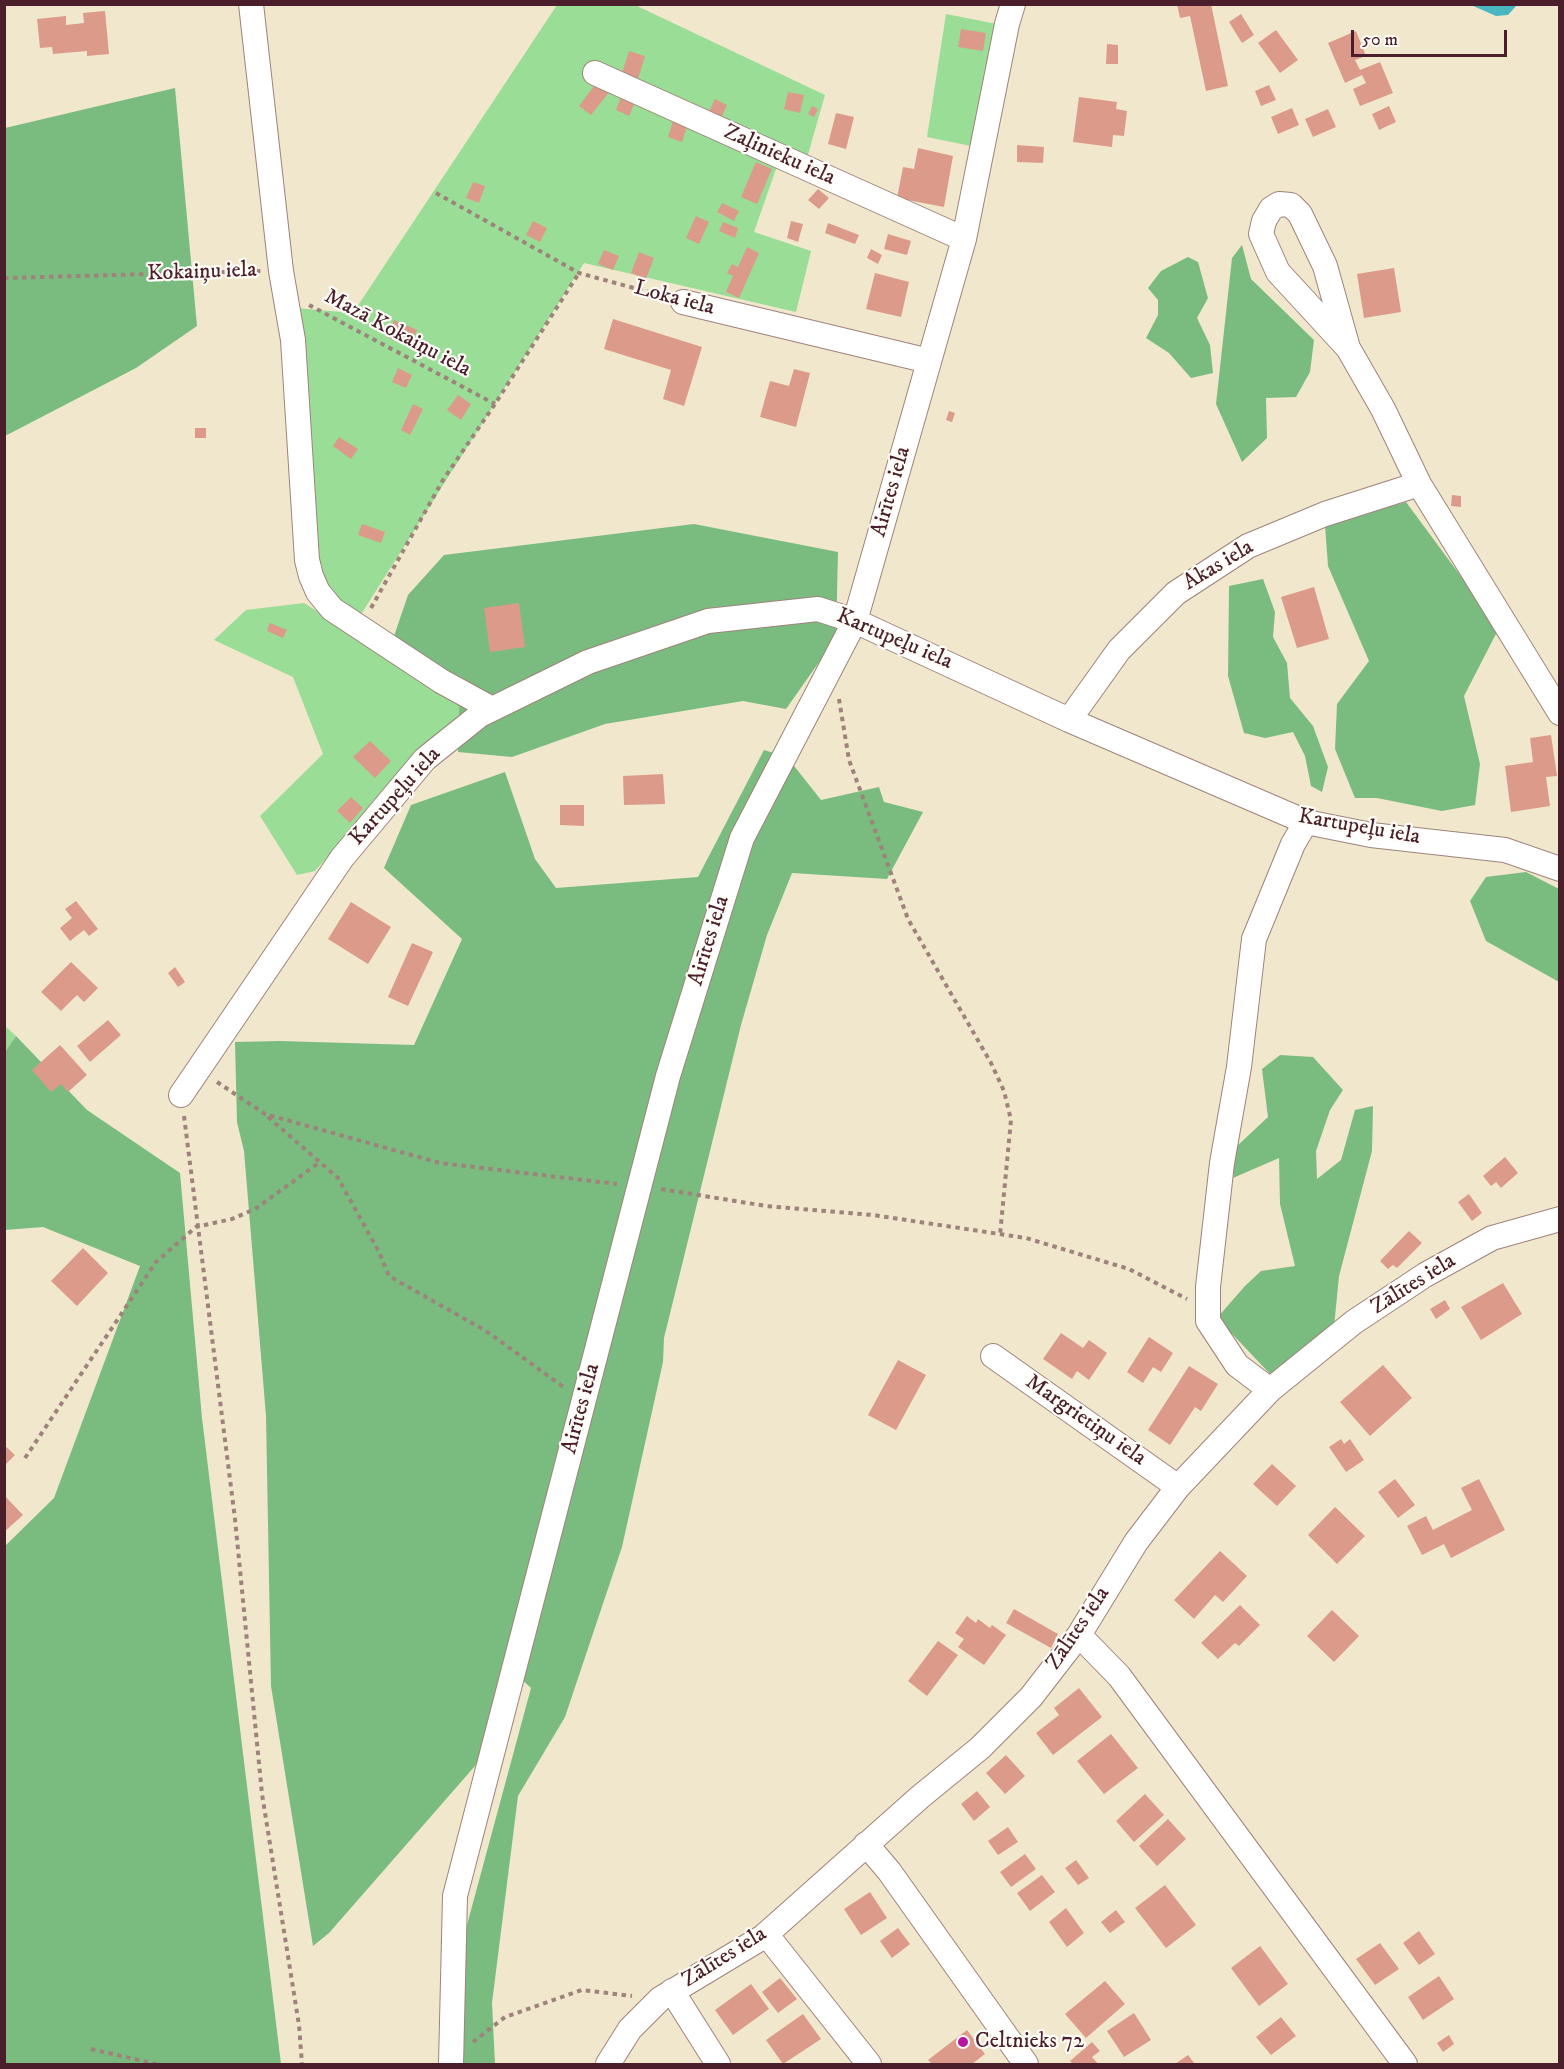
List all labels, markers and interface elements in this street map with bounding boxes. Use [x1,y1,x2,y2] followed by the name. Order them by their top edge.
[1354,18,1510,56] scale bar
[1362,29,1398,51] text: 50 m
[719,120,839,192] street label: Zaļinieku iela
[147,258,257,288] street label: Kokaiņu iela
[631,276,717,322] street label: Loka iela
[319,284,475,384] street label: Mazā Kokaiņu iela
[867,444,917,540] street label: Airītes iela
[1179,535,1259,597] street label: Akas iela
[832,604,956,676] street label: Kartupeļu iela
[345,742,447,852] street label: Kartupeļu iela
[1296,804,1422,852] street label: Kartupeļu iela
[684,893,736,989] street label: Airītes iela
[1367,1249,1461,1321] street label: Zālītes iela
[557,1361,607,1457] street label: Airītes iela
[1019,1370,1151,1472] street label: Margrietiņu iela
[1042,1582,1116,1676] street label: Zālītes iela
[678,1922,772,1994] street label: Zālītes iela
[975,2029,1084,2055] place label: Celtnieks 72
[956,2035,970,2049] marker: Celtnieks 72

